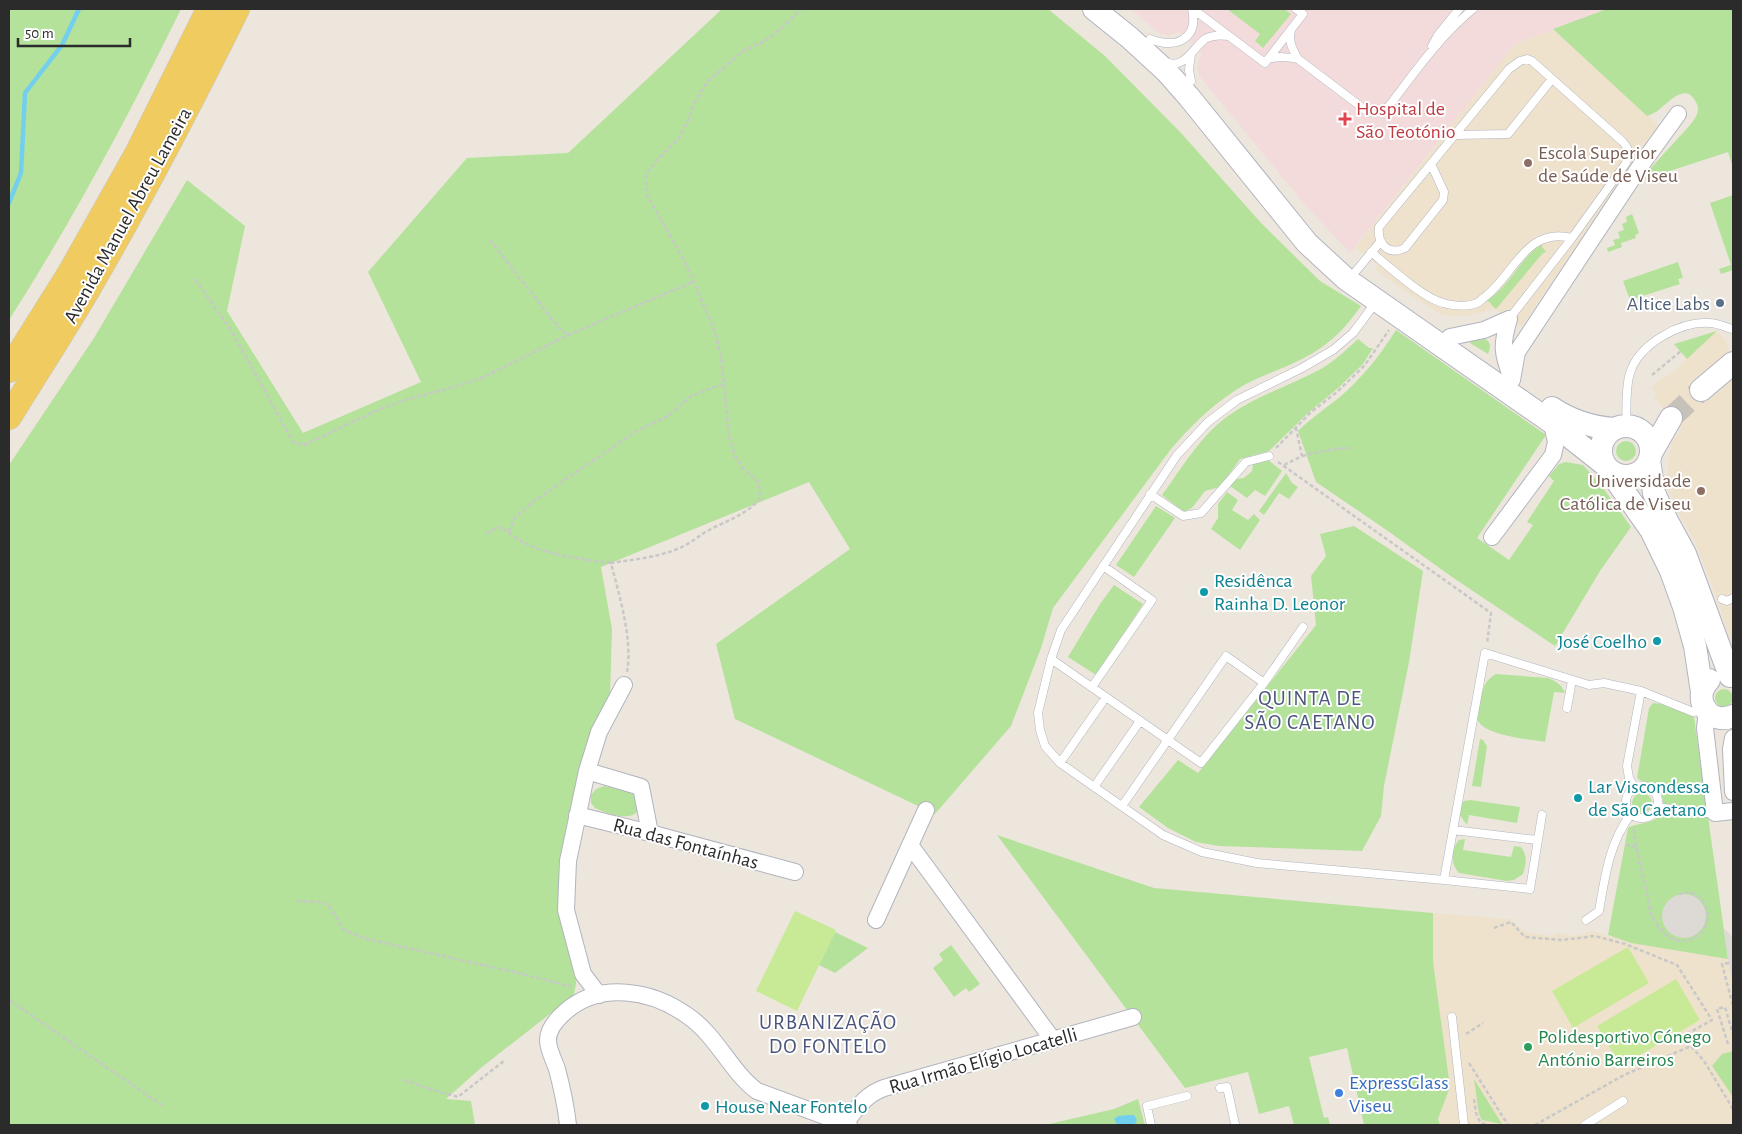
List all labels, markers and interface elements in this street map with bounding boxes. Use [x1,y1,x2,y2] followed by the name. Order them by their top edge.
[18,15,130,47] scale bar
[25,26,54,41] text: 50 m
[1356,99,1456,142] place label: Hospital de São Teotónio
[60,104,196,327] street label: Avenida Manuel Abreu Lameira
[1338,112,1352,126] marker: Hospital de São Teotónio
[1538,143,1678,186] place label: Escola Superior de Saúde de Viseu
[1522,157,1534,169] marker: Escola Superior de Saúde de Viseu
[1627,294,1710,314] place label: Altice Labs
[1714,297,1726,309] marker: Altice Labs
[1560,471,1691,514] place label: Universidade Católica de Viseu
[1695,485,1707,497] marker: Universidade Católica de Viseu
[1214,571,1346,614] place label: Residênca Rainha D. Leonor
[1198,586,1210,598] marker: Residênca Rainha D. Leonor
[1557,632,1647,652] place label: José Coelho
[1651,635,1663,647] marker: José Coelho
[1244,688,1376,733] district label: QUINTA DE SÃO CAETANO
[1588,777,1710,820] place label: Lar Viscondessa de São Caetano
[1572,792,1584,804] marker: Lar Viscondessa de São Caetano
[611,815,761,873] street label: Rua das Fontaínhas
[759,1010,897,1057] district label: URBANIZAÇÃO DO FONTELO
[887,1024,1080,1097] street label: Rua Irmão Elígio Locatelli
[1538,1027,1711,1070] place label: Polidesportivo Cónego António Barreiros
[1522,1041,1534,1053] marker: Polidesportivo Cónego António Barreiros
[1349,1073,1449,1116] place label: ExpressGlass Viseu
[1333,1087,1345,1099] marker: ExpressGlass Viseu
[715,1097,867,1117] place label: House Near Fontelo
[699,1100,711,1112] marker: House Near Fontelo

